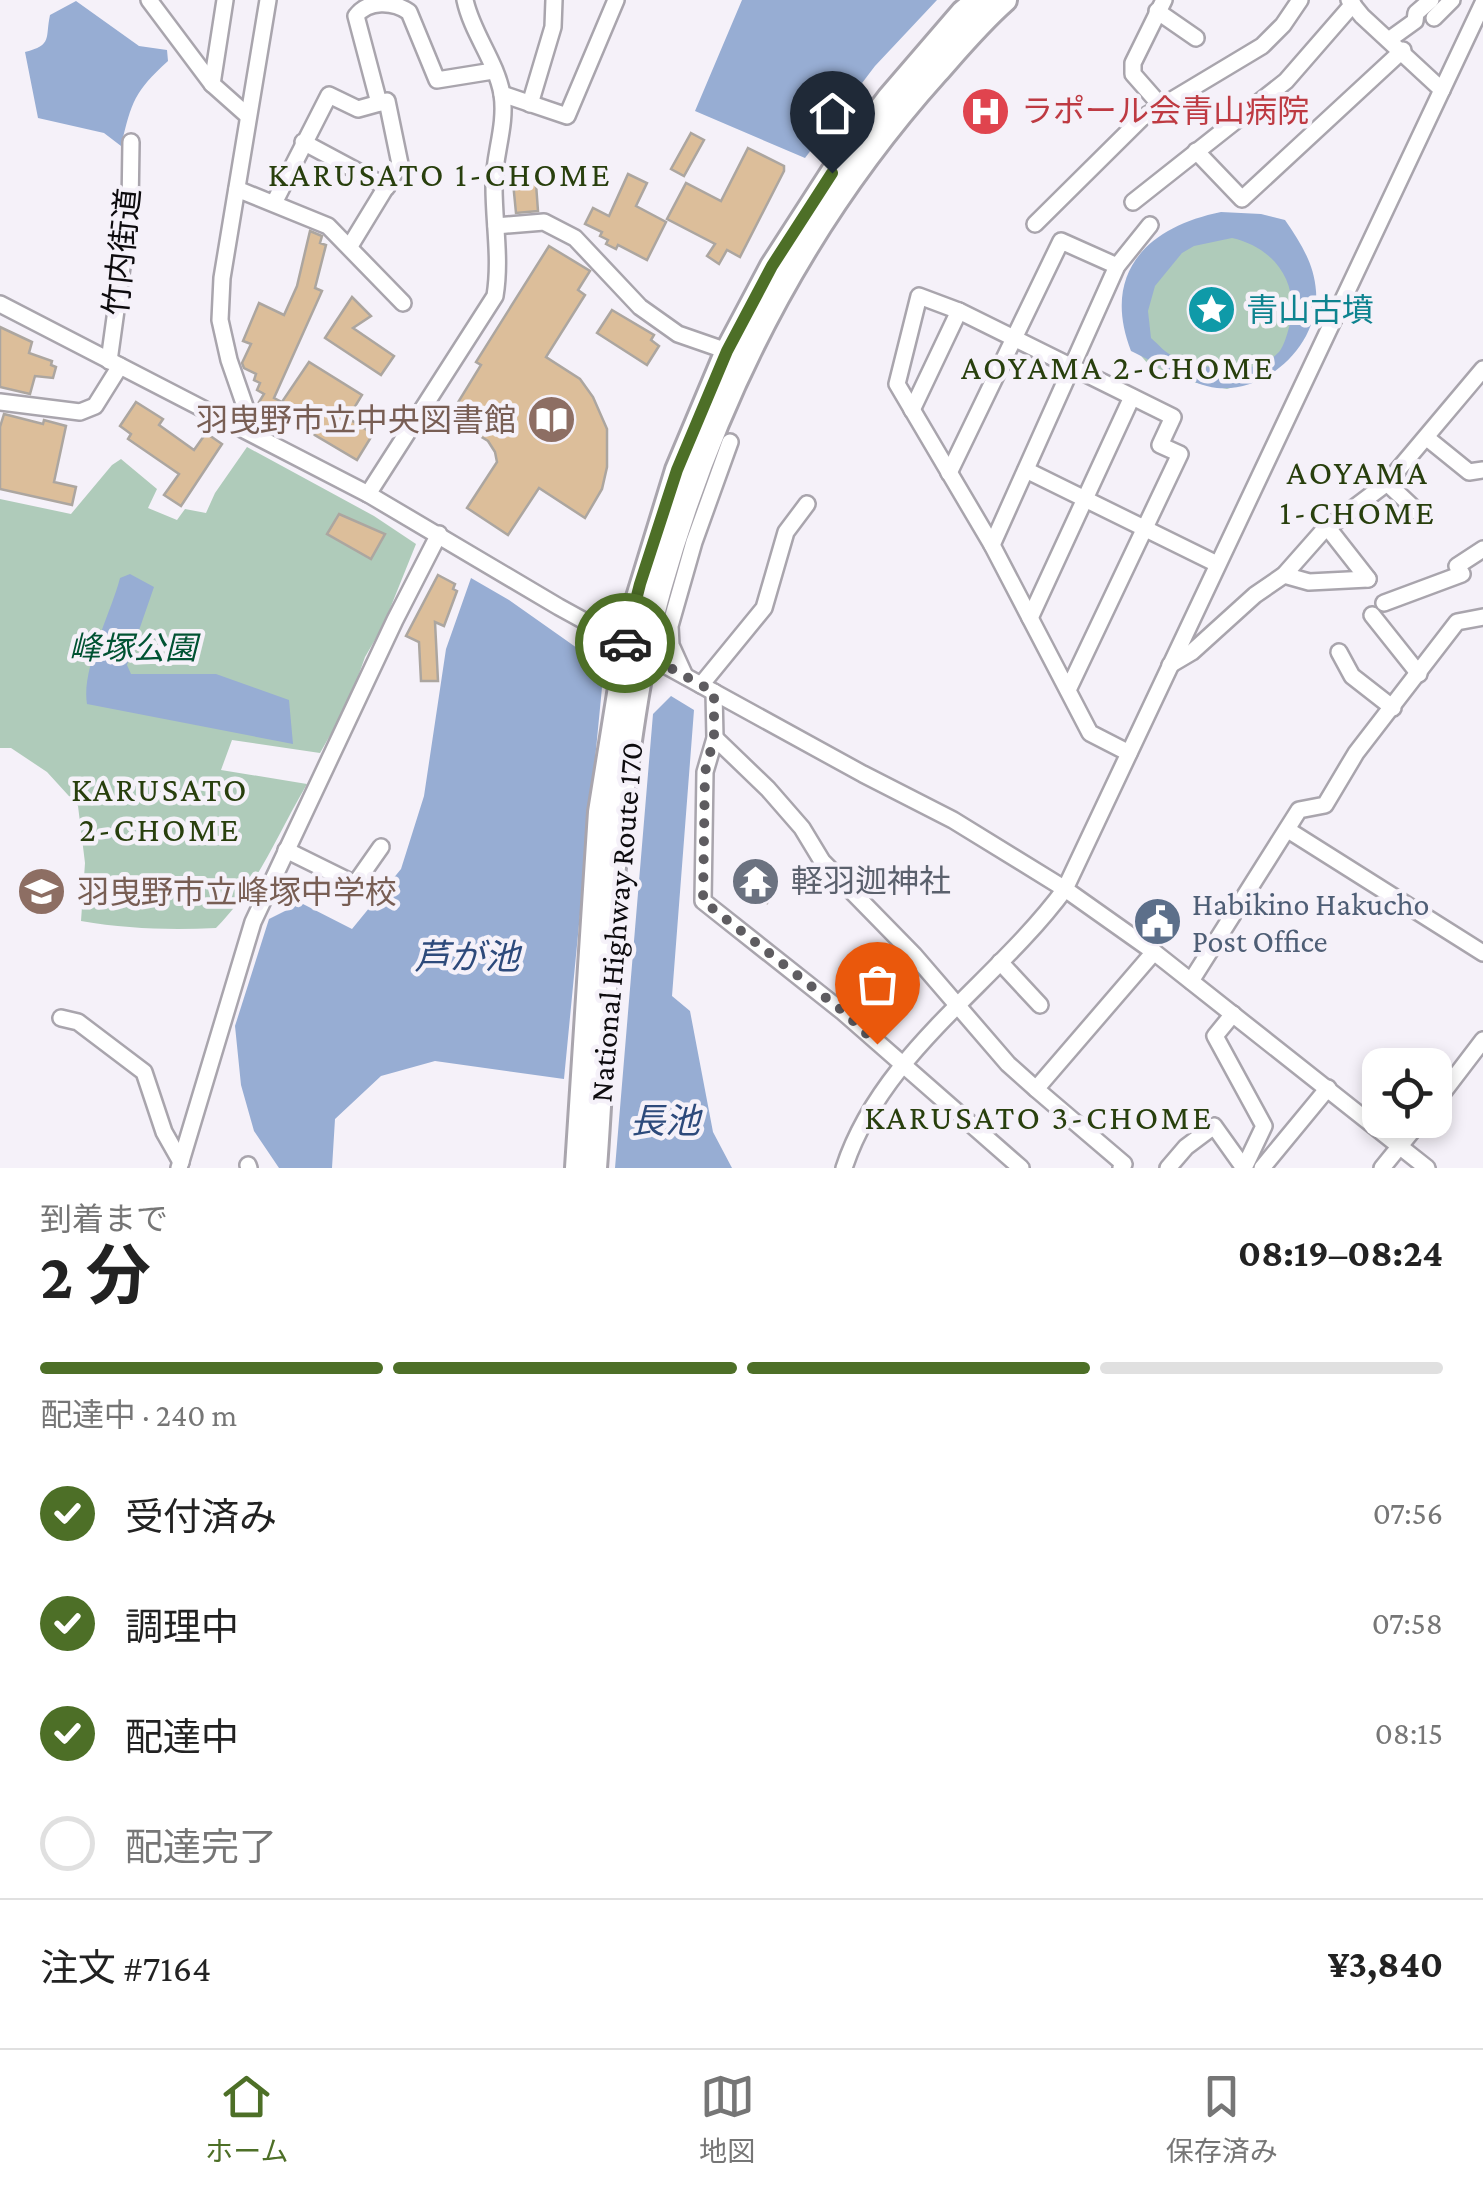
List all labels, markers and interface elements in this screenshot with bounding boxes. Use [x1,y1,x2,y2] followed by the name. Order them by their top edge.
[790,71,875,174] pin
[960,85,1012,137] hospital icon: ラポール会青山病院
[805,86,860,141] icon: home
[1021,93,1309,129] place label: ラポール会青山病院
[268,155,612,194] district label: KARUSATO 1-CHOME
[97,186,147,318] street label: 竹内街道
[1185,284,1237,336] place icon: 青山古墳
[1246,292,1374,328] place label: 青山古墳
[961,348,1275,387] district label: AOYAMA 2-CHOME
[525,394,577,446] library icon: 羽曳野市立中央図書館
[196,402,516,438] place label: 羽曳野市立中央図書館
[1279,453,1437,532] district label: AOYAMA 1-CHOME
[575,593,675,693] courier
[598,616,653,671] icon: car
[69,630,201,666] park label: 峰塚公園
[582,741,650,1103] street label: National Highway Route 170
[71,770,249,849] district label: KARUSATO 2-CHOME
[730,855,782,907] temple icon: 軽羽迦神社
[791,863,951,899] place label: 軽羽迦神社
[16,866,68,918] school or university icon: 羽曳野市立峰塚中学校
[77,874,397,910] place label: 羽曳野市立峰塚中学校
[1192,886,1429,959] place label: Habikino Hakucho Post Office
[1131,896,1183,948] public building icon: Habikino Hakucho Post Office
[414,938,522,977] water label: 芦が池
[835,942,920,1045] pin
[850,957,905,1012] icon: bag
[1362,1048,1452,1138] map controls
[1362,1048,1452,1138] button: locate
[864,1098,1214,1137] district label: KARUSATO 3-CHOME
[630,1102,703,1141] water label: 長池
[40,1201,168,1237] text: 到着まで
[1238,1232,1443,1274] text: 08:19–08:24
[40,1240,151,1312] text: 2 分
[40,1397,237,1433] text: 配達中 · 240 m
[40,1486,95,1541] icon: check
[1373,1495,1443,1531] text: 07:56
[125,1496,277,1538] text: 受付済み
[40,1596,95,1651] icon: check
[1372,1605,1443,1641] text: 07:58
[125,1606,239,1648] text: 調理中
[40,1706,95,1761] icon: check
[1375,1715,1443,1751] text: 08:15
[125,1716,239,1758] text: 配達中
[125,1826,277,1868] text: 配達完了
[1328,1943,1443,1985] text: ¥3,840
[40,1947,212,1989] text: 注文 #7164
[205,2069,288,2169] tab: ホーム
[699,2069,755,2169] tab: 地図
[1166,2069,1278,2169] tab: 保存済み

